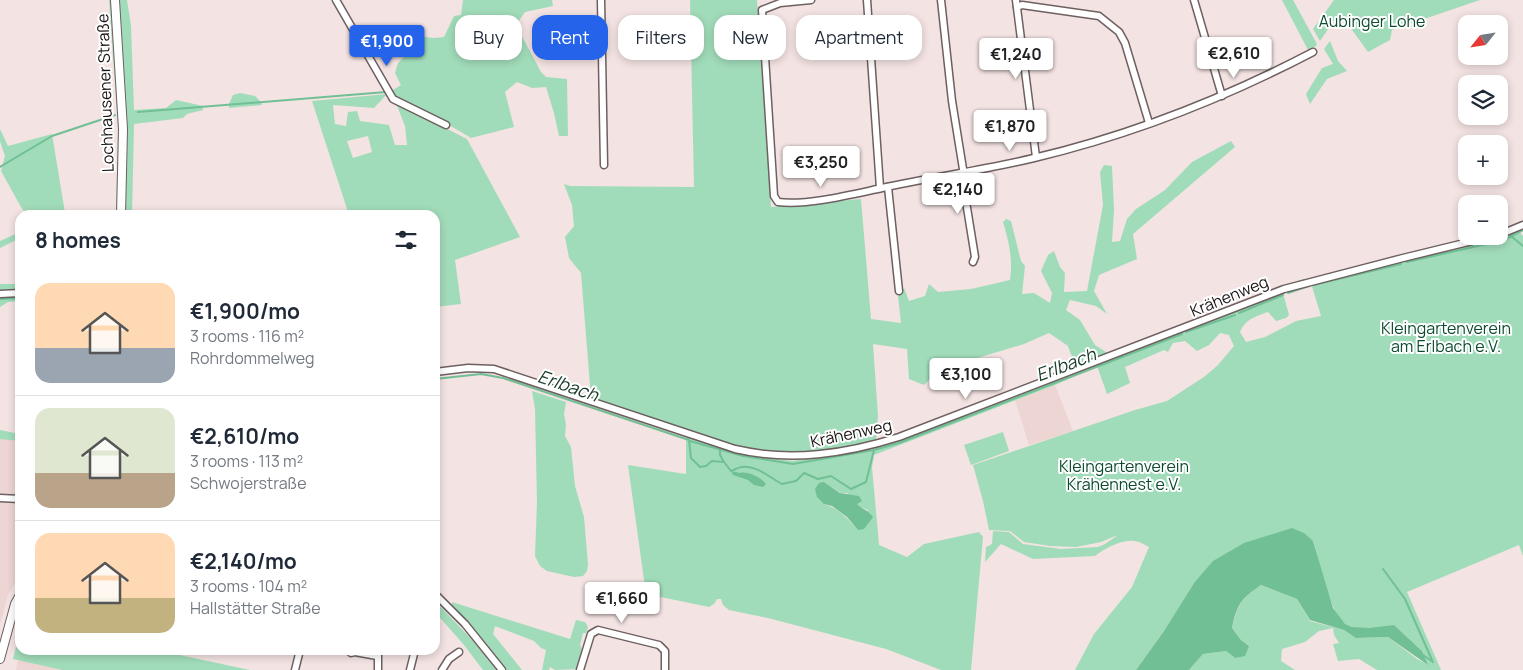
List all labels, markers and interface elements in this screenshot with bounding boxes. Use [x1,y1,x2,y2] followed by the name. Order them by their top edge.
[1319,10,1425,32] park label: Aubinger Lohe
[91,13,119,173] street label: Lochhausener Straße
[455,15,522,60] chip: Buy
[532,15,608,60] chip: Rent
[618,15,704,60] chip: Filters
[714,15,786,60] chip: New
[796,15,922,60] chip: Apartment
[1458,15,1508,65] north arrow
[1458,15,1508,245] map controls
[346,24,428,67] pin: €1,900
[360,30,414,52] text: €1,900
[1193,36,1275,79] pin: €2,610
[975,38,1057,80] pin: €1,240
[1208,42,1260,64] text: €2,610
[990,43,1042,65] text: €1,240
[1458,75,1508,125] button: layers
[969,110,1051,152] pin: €1,870
[984,115,1036,137] text: €1,870
[1458,135,1508,185] button: +
[780,146,862,188] pin: €3,250
[794,151,848,173] text: €3,250
[917,172,999,215] pin: €2,140
[933,178,983,200] text: €2,140
[1458,195,1508,245] button: −
[35,226,121,254] text: 8 homes
[392,226,420,254] icon: filters
[1187,270,1271,322] street label: Krähenweg
[190,297,300,325] text: €1,900/mo
[75,303,135,363] icon: home
[1381,317,1511,357] park label: Kleingartenverein am Erlbach e.V.
[190,325,304,347] text: 3 rooms · 116 m²
[1032,341,1100,386] water label: Erlbach
[190,347,315,369] text: Rohrdommelweg
[925,358,1007,400] pin: €3,100
[940,363,992,385] text: €3,100
[535,364,603,407] water label: Erlbach
[808,414,894,452] street label: Krähenweg
[190,422,299,450] text: €2,610/mo
[75,428,135,488] icon: home
[190,450,303,472] text: 3 rooms · 113 m²
[1059,455,1189,495] park label: Kleingartenverein Krähennest e.V.
[190,472,307,494] text: Schwojerstraße
[190,547,297,575] text: €2,140/mo
[75,553,135,613] icon: home
[190,575,307,597] text: 3 rooms · 104 m²
[581,582,663,624] pin: €1,660
[596,587,648,609] text: €1,660
[190,597,321,619] text: Hallstätter Straße

